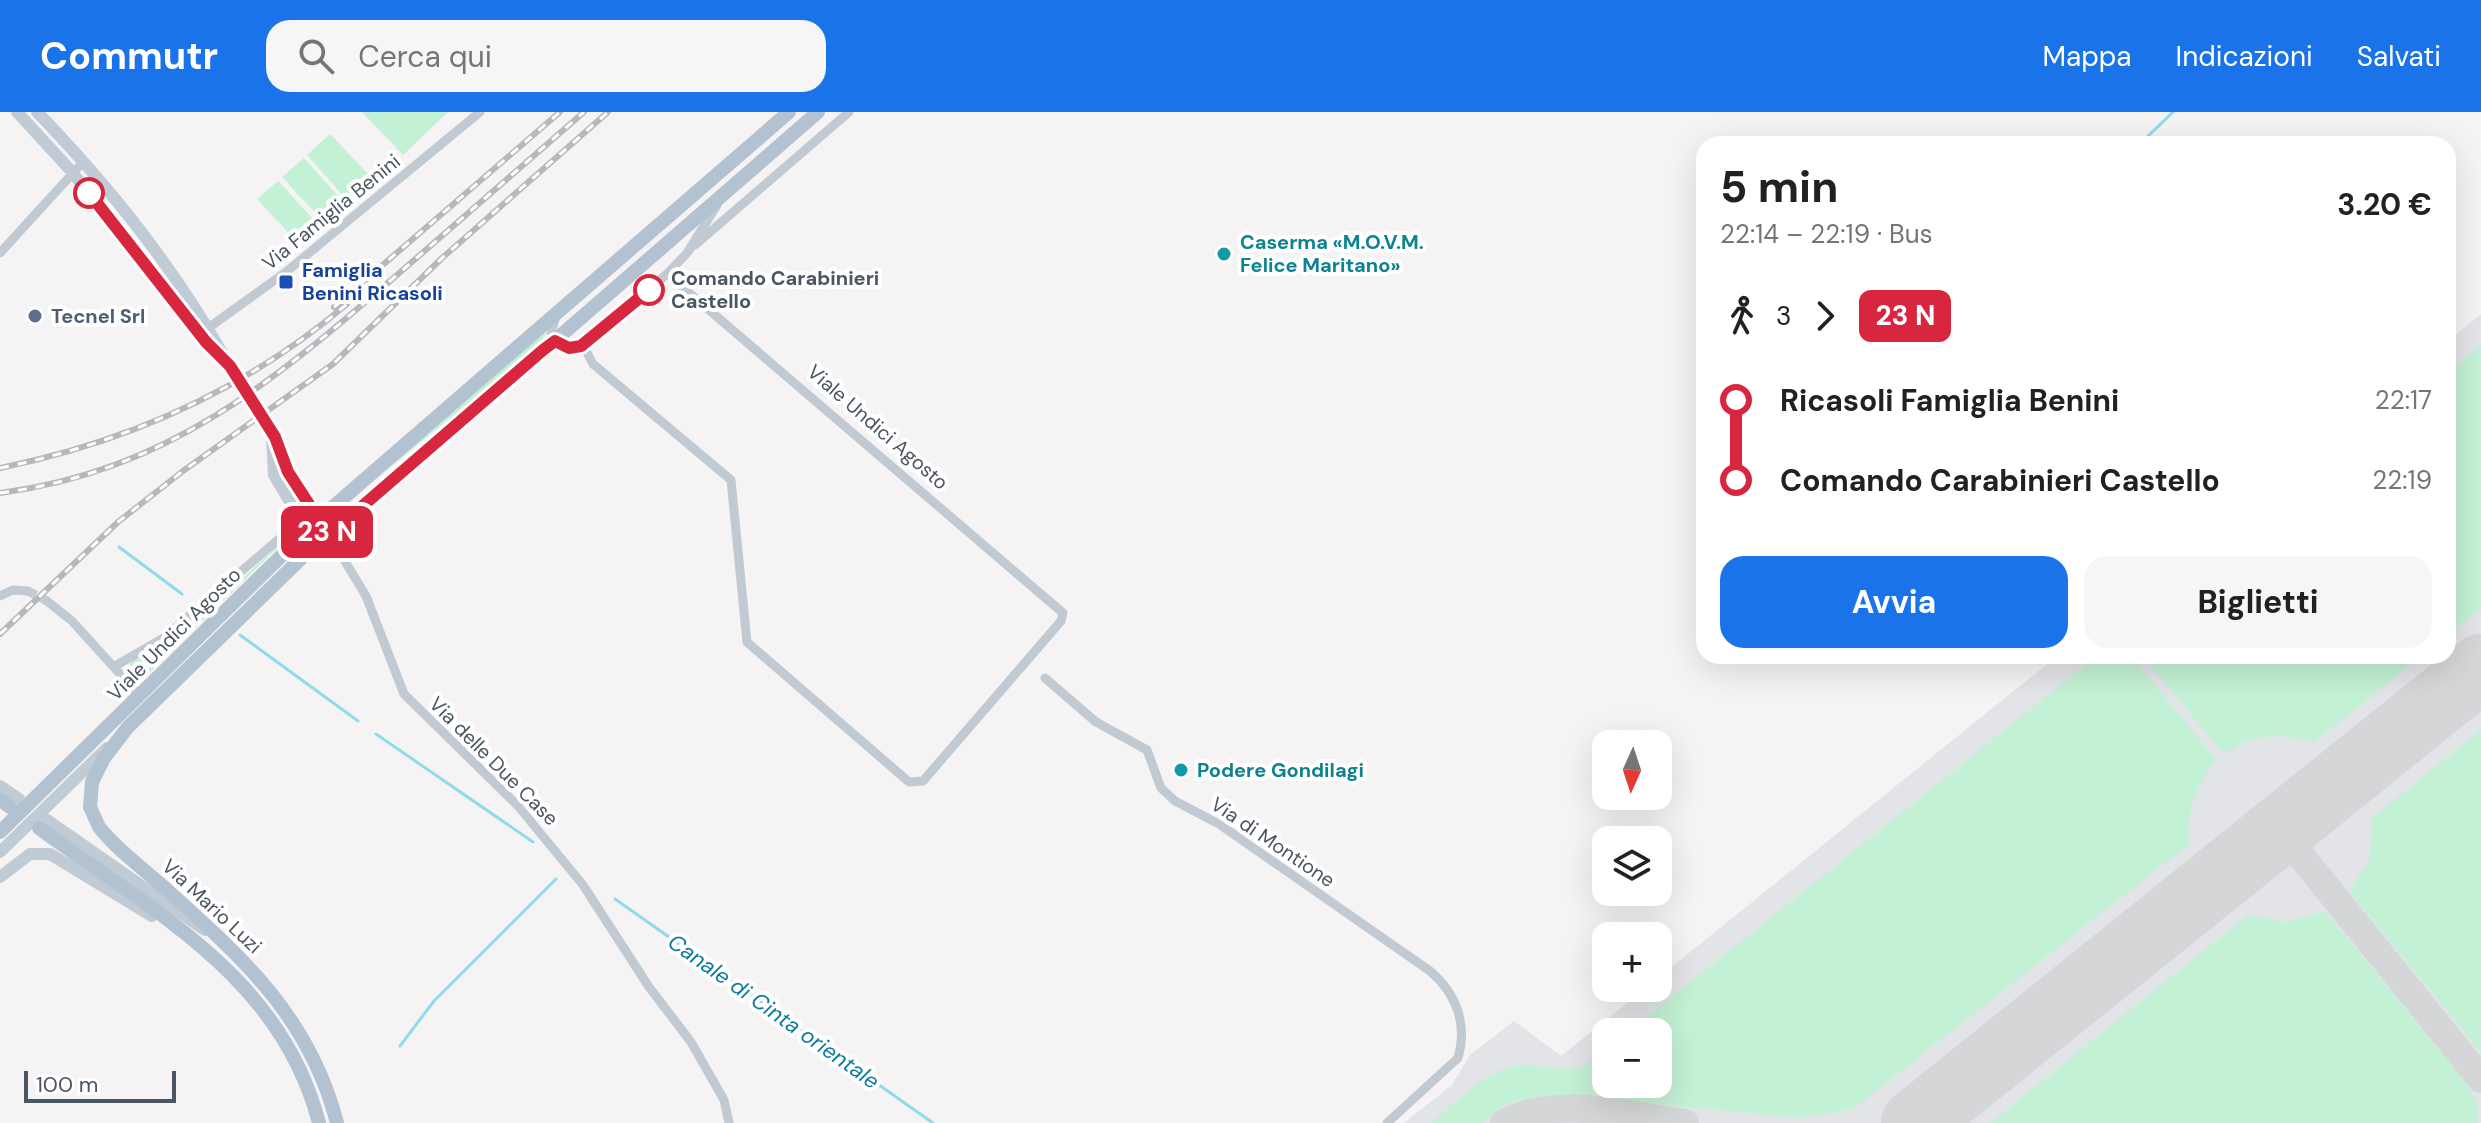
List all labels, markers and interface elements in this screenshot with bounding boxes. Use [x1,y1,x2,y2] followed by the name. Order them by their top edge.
[266,20,826,92] search box
[40,31,218,81] text: Commutr
[294,34,338,78] icon: search
[358,37,492,76] text: Cerca qui
[2043,38,2132,75] text: Mappa
[2176,38,2313,75] text: Indicazioni
[2357,38,2441,75] text: Salvati
[257,148,405,276] street label: Via Famiglia Benini
[1720,158,1838,216] text: 5 min
[74,178,104,208] unlabelled marker
[2337,185,2432,224] text: 3.20 €
[1720,217,1933,251] text: 22:14 – 22:19 · Bus
[1240,229,1424,278] place label: Caserma «M.O.V.M. Felice Maritano»
[1215,245,1233,263] marker: Caserma «M.O.V.M. Felice Maritano»
[302,257,443,306] place label: Famiglia Benini Ricasoli
[671,265,879,314] place label: Comando Carabinieri Castello
[277,273,295,291] marker: Famiglia Benini Ricasoli
[634,275,664,305] marker: Comando Carabinieri Castello
[1720,294,1764,338] icon: walk
[1803,294,1847,338] icon: forward
[1875,297,1935,334] text: 23 N
[1776,299,1791,333] text: 3
[51,303,145,329] place label: Tecnel Srl
[26,307,44,325] marker: Tecnel Srl
[802,359,954,495] street label: Viale Undici Agosto
[1780,381,2119,420] text: Ricasoli Famiglia Benini
[2375,383,2432,417] text: 22:17
[1780,461,2220,500] text: Comando Carabinieri Castello
[2372,463,2432,497] text: 22:19
[271,506,383,558] line badge: 23 N
[297,513,357,550] text: 23 N
[1720,556,2068,648] button: Avvia
[2084,556,2432,648] button: Biglietti
[102,562,246,706] street label: Viale Undici Agosto
[424,691,564,831] street label: Via delle Due Case
[1592,730,1672,810] north arrow
[1592,730,1672,1098] map controls
[1197,757,1364,783] place label: Podere Gondilagi
[1172,761,1190,779] marker: Podere Gondilagi
[1206,791,1340,893] street label: Via di Montione
[1592,826,1672,906] button: layers
[157,853,267,959] street label: Via Mario Luzi
[1592,922,1672,1002] button: +
[662,927,885,1096] water label: Canale di Cinta orientale
[1592,1018,1672,1098] button: −
[24,1067,176,1103] scale bar
[36,1070,98,1099] text: 100 m

